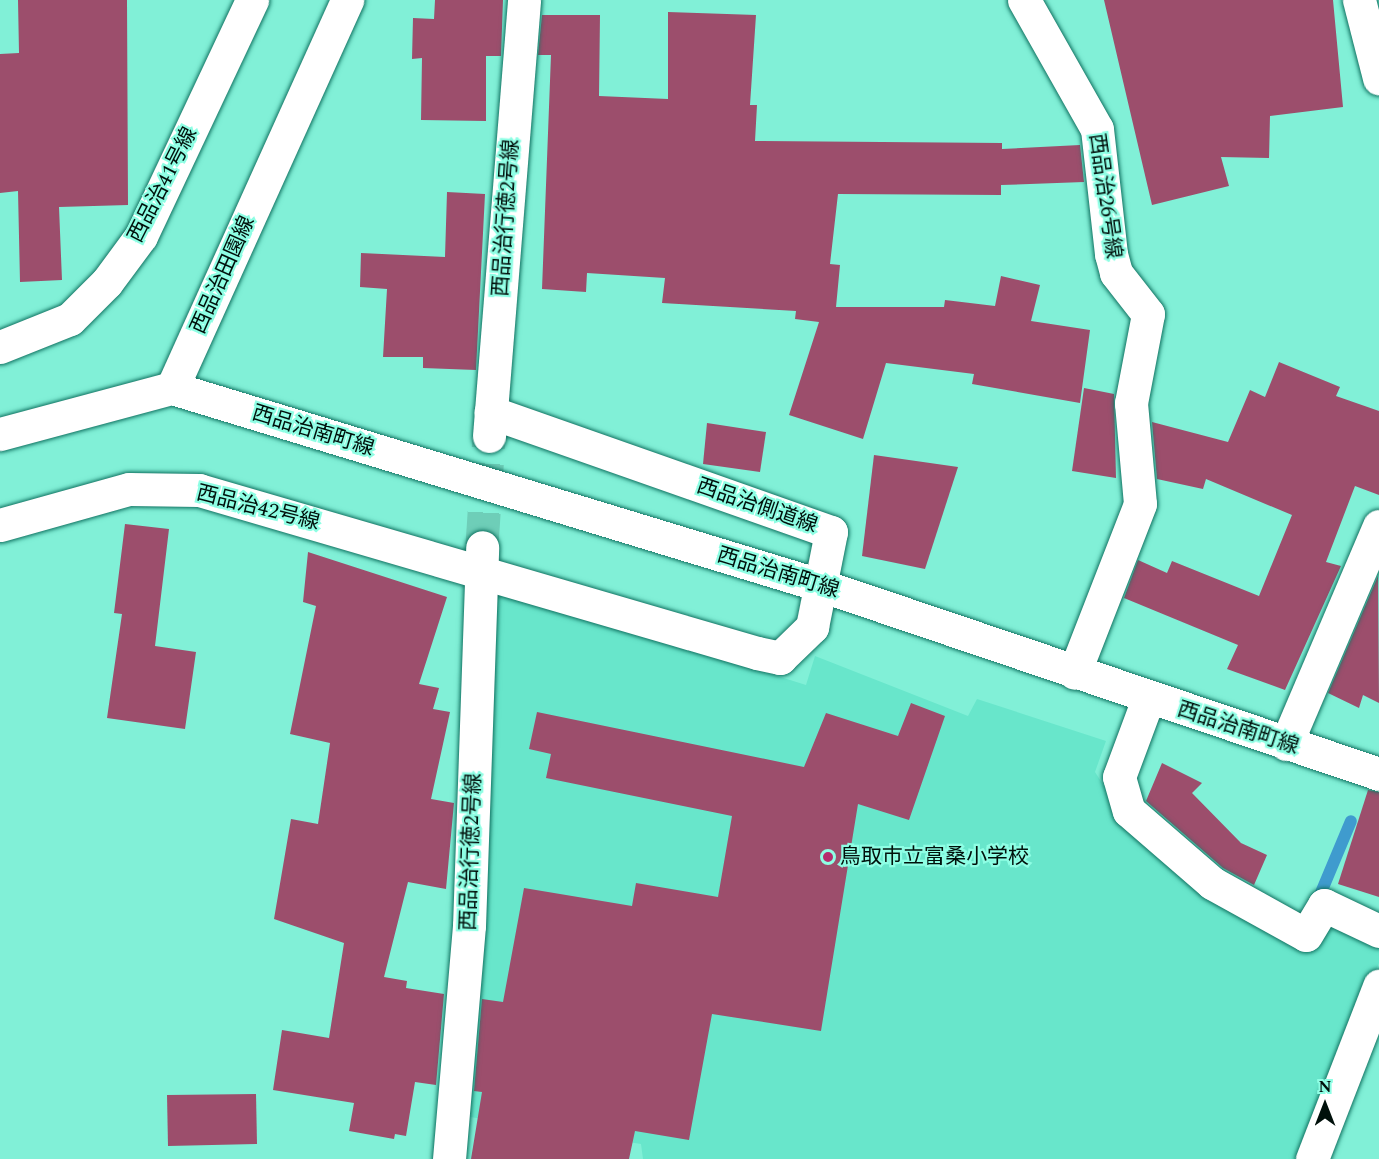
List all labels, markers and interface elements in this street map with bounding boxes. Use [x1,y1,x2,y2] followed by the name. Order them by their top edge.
[123,123,203,247] street label: 西品治41号線
[1084,132,1126,260] street label: 西品治26号線
[488,139,524,297] street label: 西品治行徳2号線
[186,212,260,338] street label: 西品治田園線
[249,401,377,461] street label: 西品治南町線
[693,474,821,538] street label: 西品治側道線
[194,481,322,535] street label: 西品治42号線
[714,543,842,603] street label: 西品治南町線
[1174,697,1302,759] street label: 西品治南町線
[456,773,486,931] street label: 西品治行徳2号線
[840,844,1029,870] place label: 鳥取市立富桑小学校
[821,850,835,864] marker: 鳥取市立富桑小学校
[1295,1075,1355,1135] north arrow
[1318,1075,1332,1099] text: N

